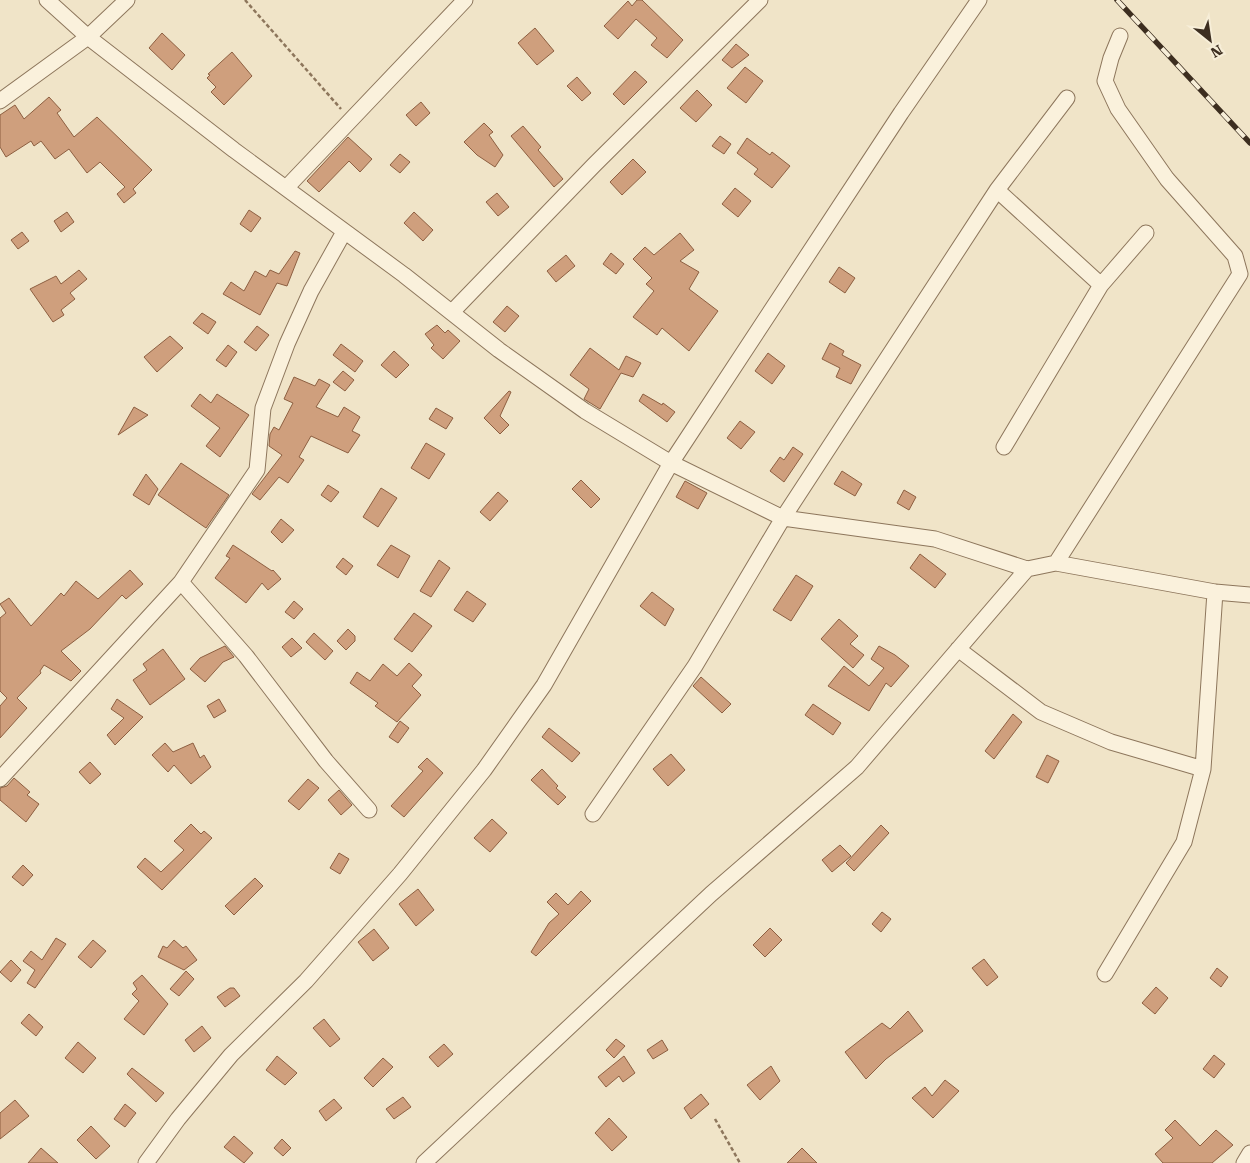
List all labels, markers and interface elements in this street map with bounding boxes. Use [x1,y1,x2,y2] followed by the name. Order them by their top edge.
[1185,15,1235,65] north arrow
[1208,42,1225,61] text: N

